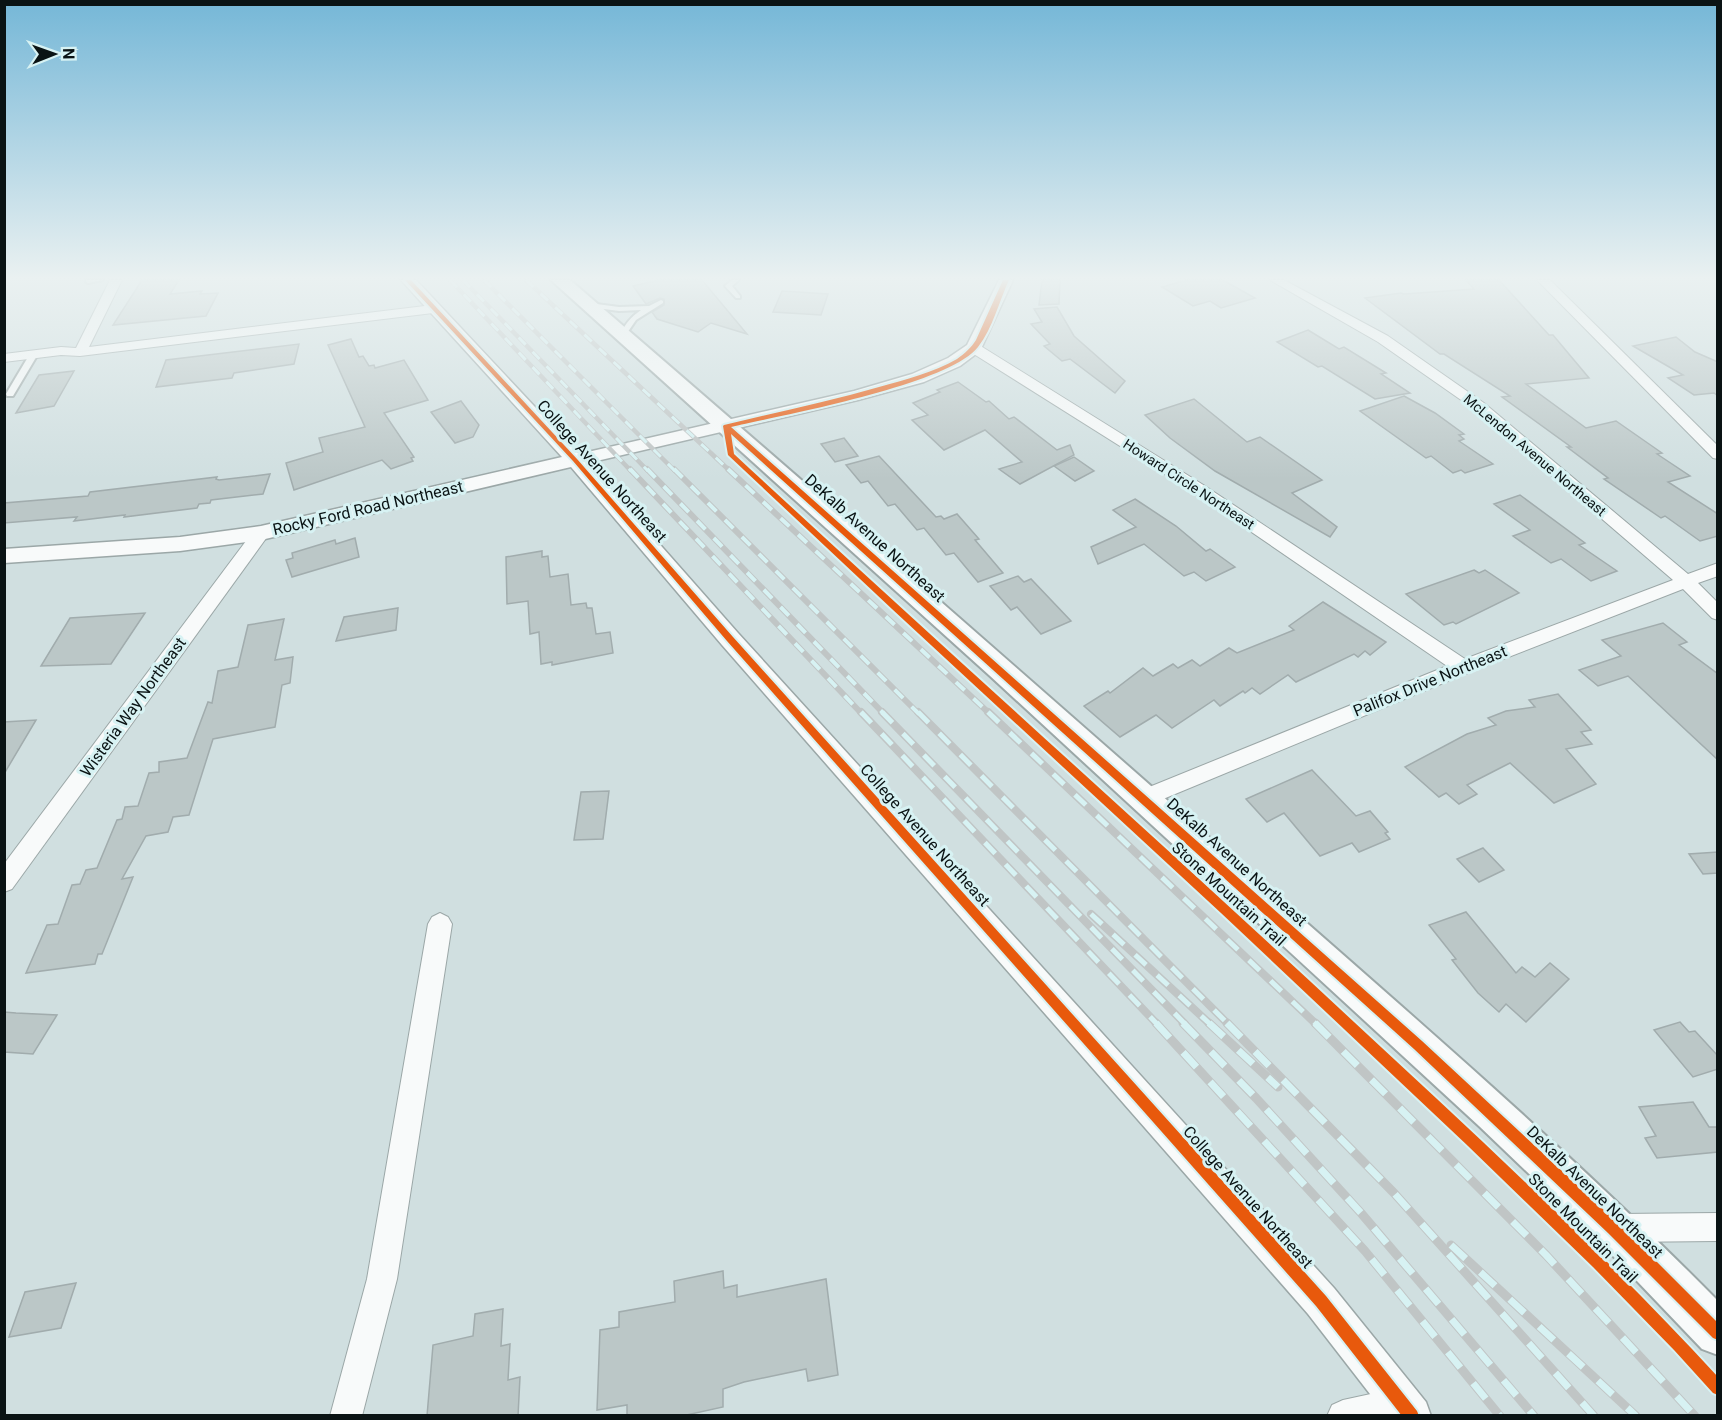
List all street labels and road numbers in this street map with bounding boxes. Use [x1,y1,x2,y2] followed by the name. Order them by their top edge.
[1461,391,1610,519] street label: McLendon Avenue Northeast
[533,396,671,546] street label: College Avenue Northeast
[1120,436,1258,533] street label: Howard Circle Northeast
[801,470,949,606] street label: DeKalb Avenue Northeast
[271,477,465,539] street label: Rocky Ford Road Northeast
[76,634,190,780] street label: Wisteria Way Northeast
[1350,641,1510,721] street label: Palifox Drive Northeast
[856,760,994,910] street label: College Avenue Northeast
[1163,794,1311,930] street label: DeKalb Avenue Northeast
[1168,838,1290,950] street label: Stone Mountain Trail
[1179,1122,1317,1272] street label: College Avenue Northeast
[1523,1122,1667,1262] street label: DeKalb Avenue Northeast
[1524,1169,1642,1287] street label: Stone Mountain Trail

